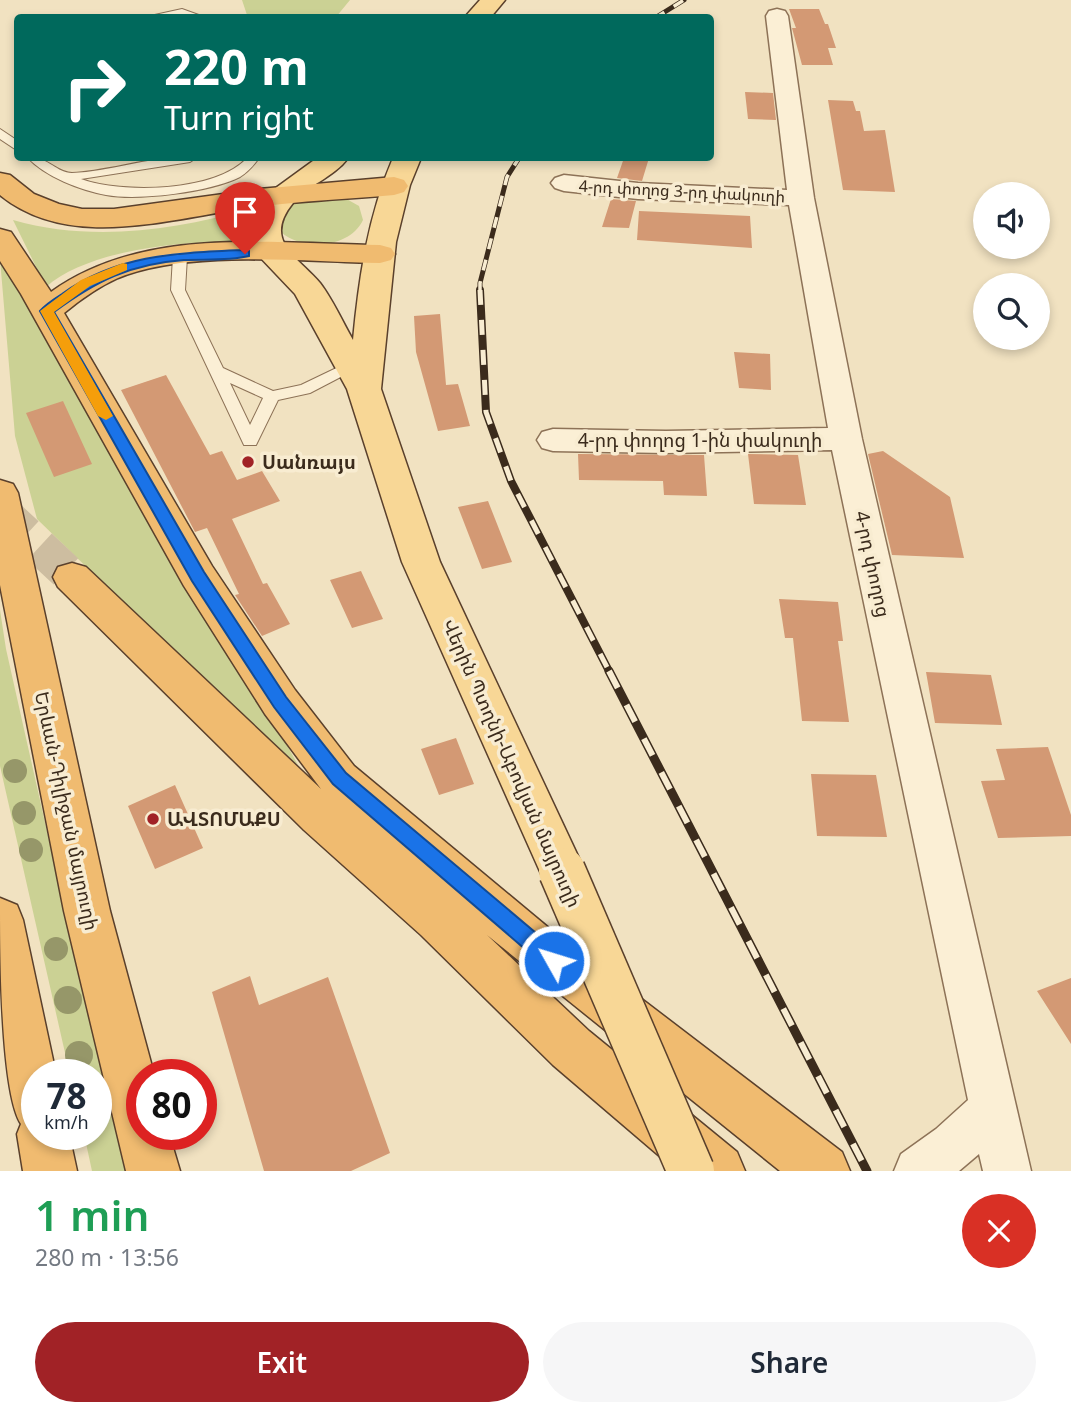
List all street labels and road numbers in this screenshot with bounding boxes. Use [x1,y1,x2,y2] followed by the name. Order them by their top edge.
[578,175,786,207] street label: 4-րդ փողոց 3-րդ փակուղի
[578,427,822,453] street label: 4-րդ փողոց 1-ին փակուղի
[849,508,897,620] street label: 4-րդ փողոց
[436,615,588,911] street label: Վերին Պտղնի-Աբովյան մայրուղի
[29,689,105,933] street label: Երևան-Դիլիջան մայրուղի

